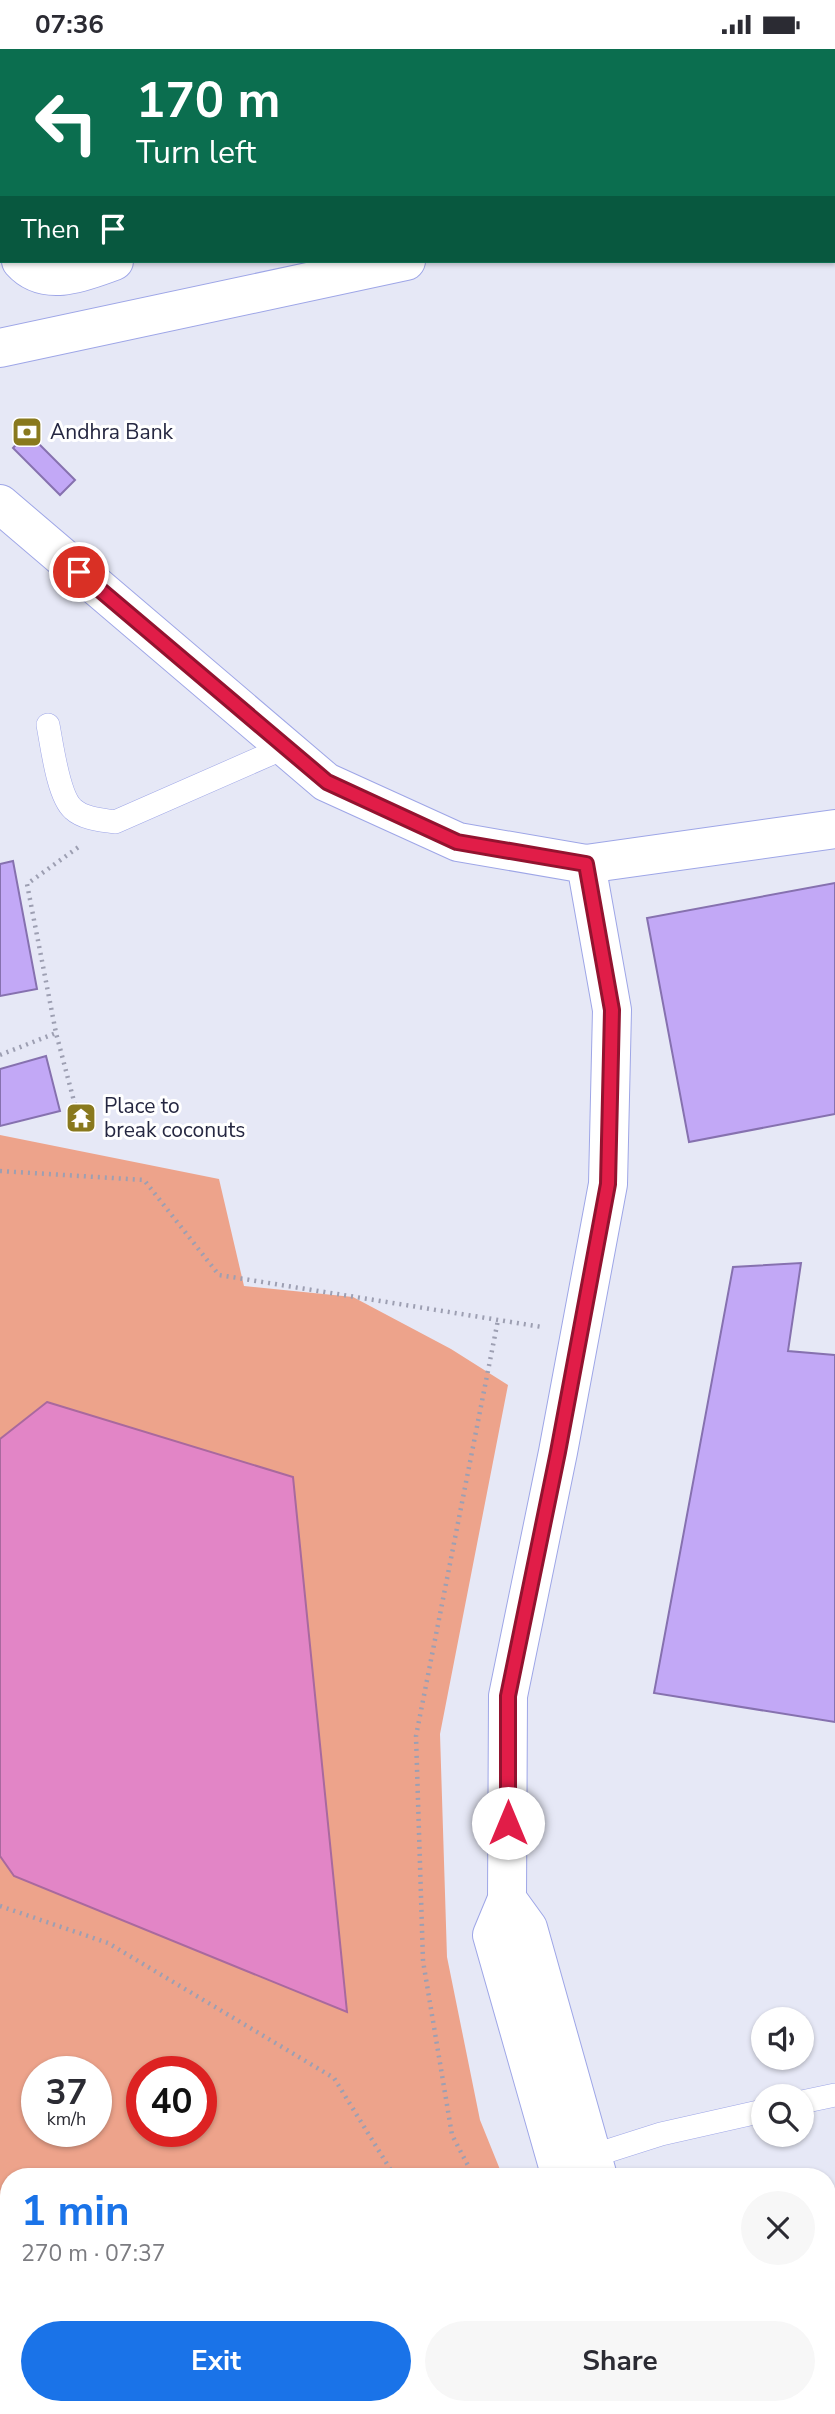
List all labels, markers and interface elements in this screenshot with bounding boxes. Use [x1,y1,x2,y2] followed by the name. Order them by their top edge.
[35,7,104,42] text: 07:36
[136,67,280,134] text: 170 m
[21,77,112,168] icon: left
[136,131,256,174] text: Turn left
[94,210,132,248] icon: arrive
[21,212,80,247] text: Then
[10,415,44,449] bank icon: Andhra Bank
[50,418,174,446] place label: Andhra Bank
[49,542,109,602] pin
[60,553,98,591] icon: arrive
[104,1092,245,1144] place label: Place to break coconuts
[64,1101,98,1135] temple icon: Place to break coconuts
[471,1786,545,1860] position arrow
[751,2007,814,2147] map controls
[751,2007,814,2070] button: sound
[126,2056,217,2147] speed limit sign: 40
[45,2069,88,2116] text: 37
[751,2084,814,2147] button: search
[47,2107,86,2131] text: km/h
[21,2183,130,2240] text: 1 min
[741,2191,815,2265] button: close
[21,2238,166,2269] text: 270 m · 07:37
[21,2321,411,2401] button: Exit
[425,2321,815,2401] button: Share

